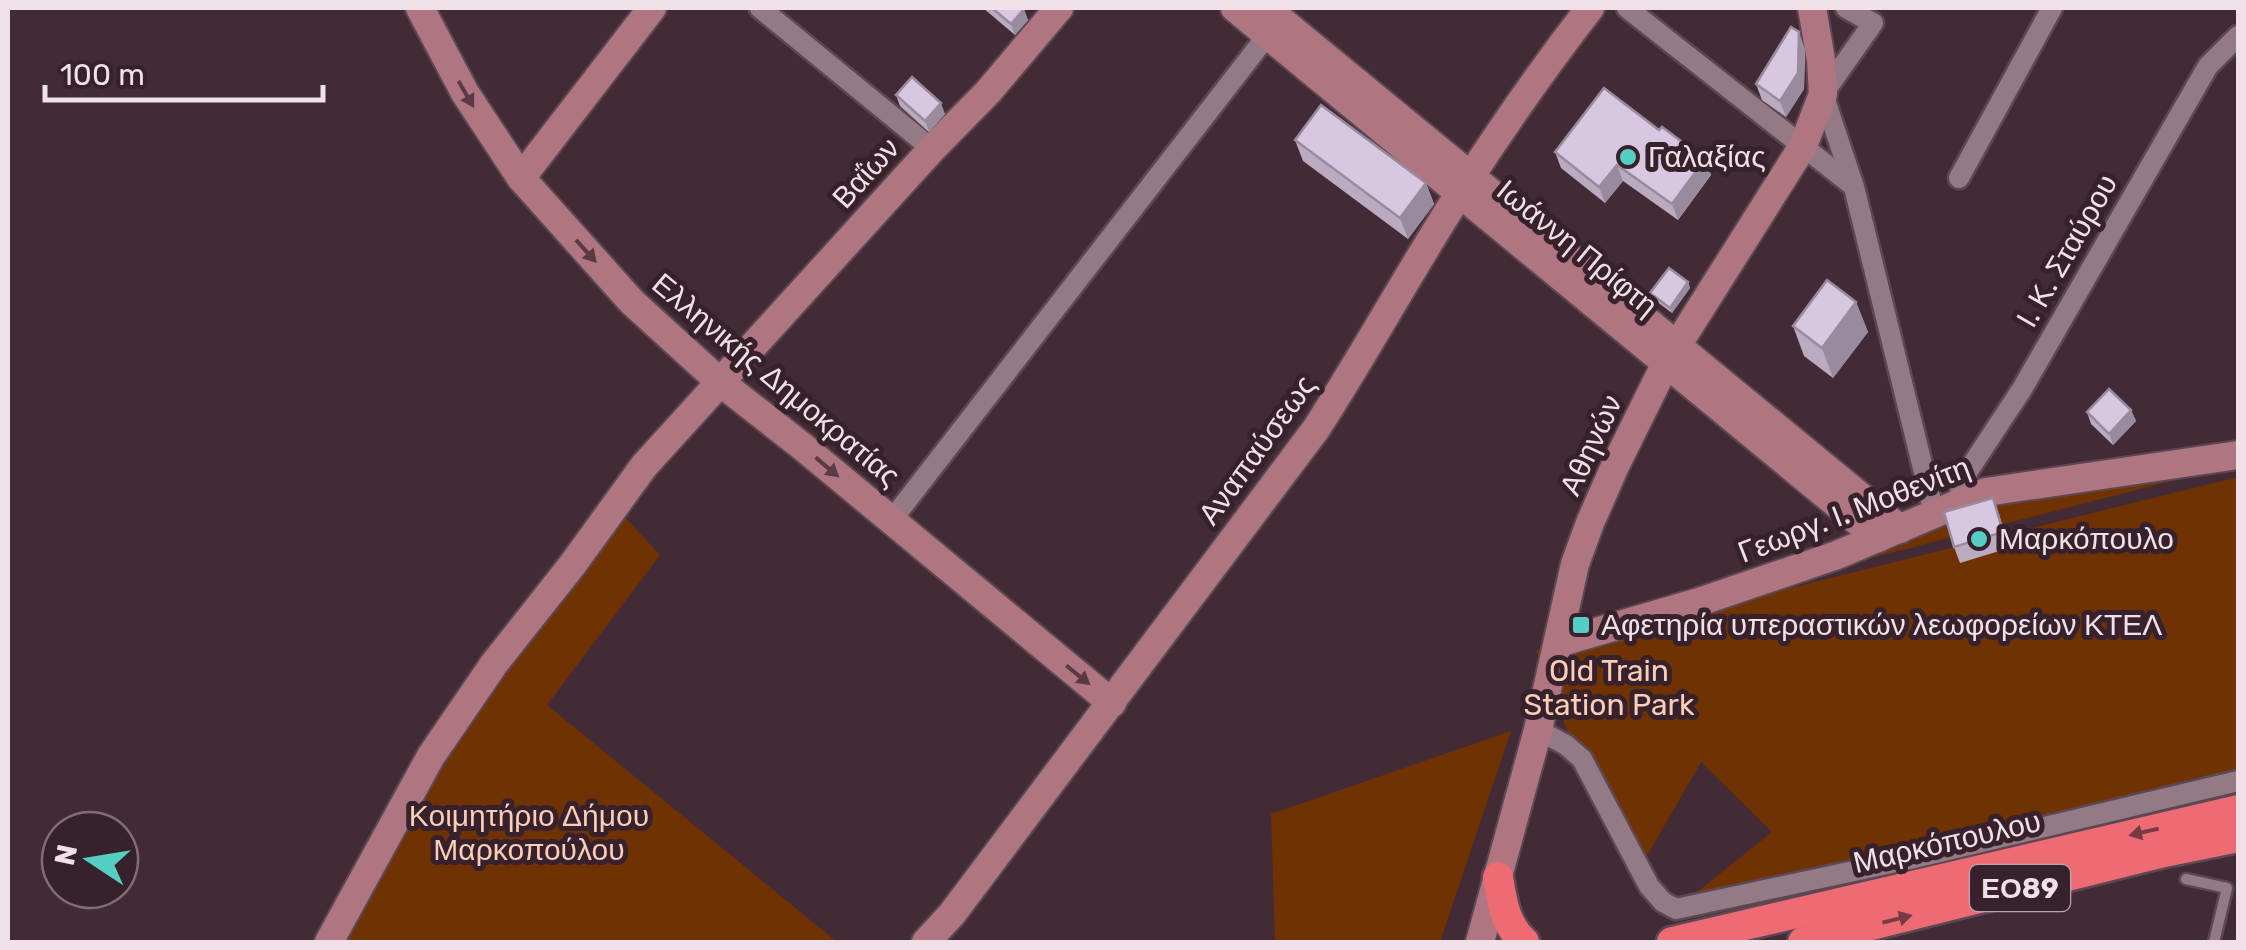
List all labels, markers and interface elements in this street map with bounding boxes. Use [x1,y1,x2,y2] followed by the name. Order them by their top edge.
[45,40,322,102] scale bar
[60,57,145,93] text: 100 m
[457,80,474,108] one-way arrow
[825,130,907,216] street label: Βαΐων
[1648,139,1766,175] place label: Γαλαξίας
[1617,146,1639,168] marker: Γαλαξίας
[2009,168,2125,334] street label: Ι. Κ. Σταύρου
[1489,172,1665,324] street label: Ιωάννη Πρίφτη
[574,239,597,263] one-way arrow
[645,266,907,494] street label: Ελληνικής Δημοκρατίας
[1191,368,1323,532] street label: Αναπαύσεως
[1552,389,1630,501] street label: Αθηνών
[1733,449,1975,571] street label: Γεωργ. Ι. Μοθενίτη
[815,456,840,478] one-way arrow
[1999,521,2174,557] place label: Μαρκόπουλο
[1968,528,1990,550] marker: Μαρκόπουλο
[1601,607,2162,643] place label: Αφετηρία υπεραστικών λεωφορείων ΚΤΕΛ
[1570,614,1592,636] marker: Αφετηρία υπεραστικών λεωφορείων ΚΤΕΛ
[1524,653,1695,723] park label: Old Train Station Park
[1065,664,1090,685] one-way arrow
[409,798,649,868] park label: Κοιμητήριο Δήμου Μαρκοπούλου
[1850,803,2044,881] street label: Μαρκόπουλου
[40,810,140,910] north arrow
[2128,825,2159,840] one-way arrow
[48,842,84,868] text: N
[1970,865,2070,911] road number: ΕΟ89
[1882,911,1913,926] one-way arrow

